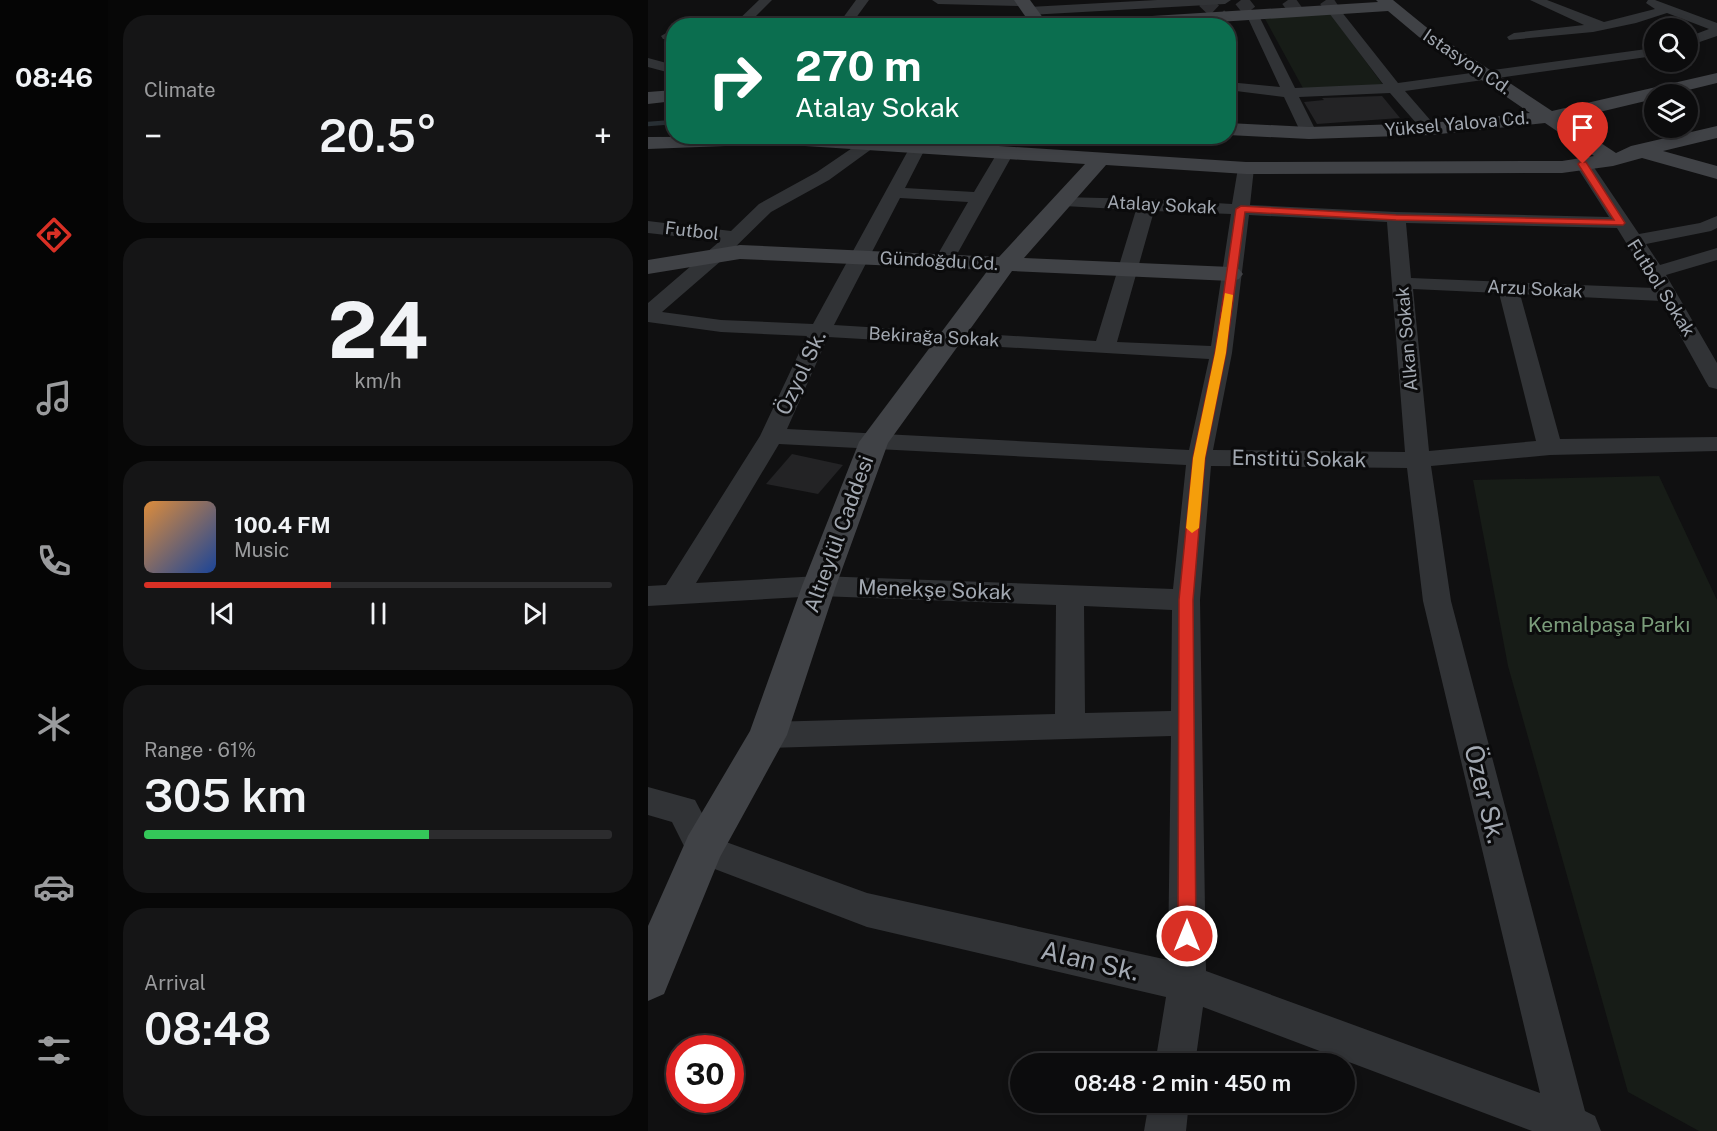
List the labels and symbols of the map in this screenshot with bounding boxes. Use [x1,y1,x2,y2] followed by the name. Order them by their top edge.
[1419,25,1515,99] street label: Istasyon Cd.
[1557,102,1608,164] pin
[1384,107,1530,140] street label: Yüksel Yalova Cd.
[1107,191,1217,218] street label: Atalay Sokak
[664,217,720,244] street label: Futbol
[1623,235,1700,340] street label: Futbol Sokak
[879,247,999,274] street label: Gündoğdu Cd.
[1487,276,1583,301] street label: Arzu Sokak
[1391,286,1422,392] street label: Alkan Sokak
[868,323,1000,350] street label: Bekirağa Sokak
[770,327,831,419] street label: Özyol Sk.
[1231,445,1367,472] street label: Enstitü Sokak
[799,452,879,616] street label: Altıeylül Caddesi
[858,574,1013,605] street label: Menekşe Sokak
[1528,612,1690,637] park label: Kemalpaşa Parkı
[1458,741,1513,846] street label: Özer Sk.
[1155,904,1219,968] position arrow
[1038,934,1142,987] street label: Alan Sk.
[666,1035,744,1113] speed limit sign: 30

